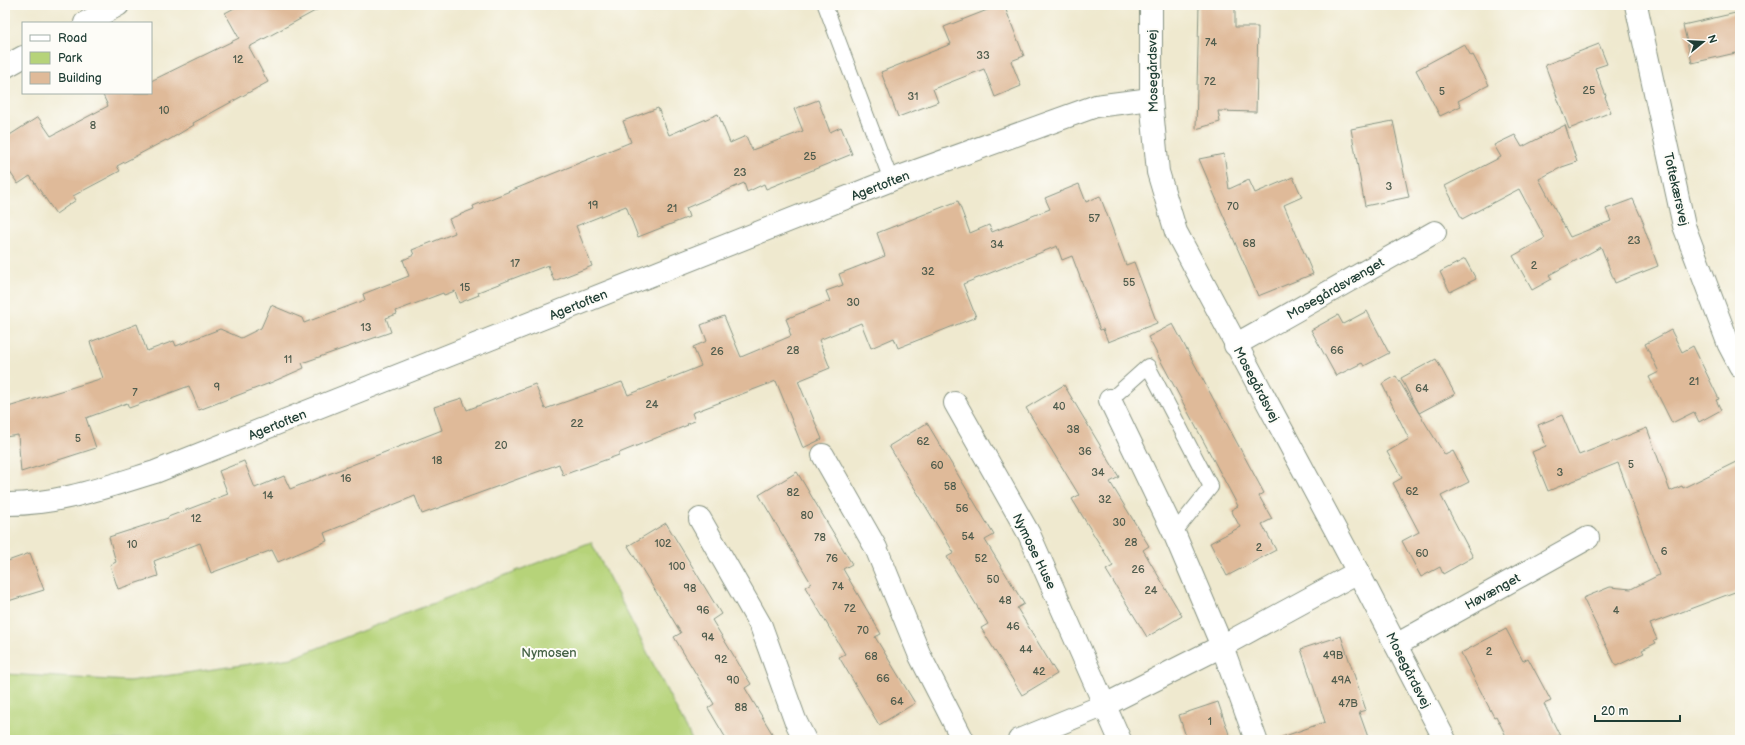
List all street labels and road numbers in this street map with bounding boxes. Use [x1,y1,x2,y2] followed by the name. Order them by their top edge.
[1144,29,1162,113] street label: Mosegårdsvej
[1660,151,1692,227] street label: Toftekærsvej
[849,167,912,204] street label: Agertoften
[1284,254,1387,323] street label: Mosegårdsvænget
[547,286,610,324] street label: Agertoften
[1230,344,1283,425] street label: Mosegårdsvej
[246,406,309,444] street label: Agertoften
[1009,511,1059,592] street label: Nymose Huse
[1462,570,1523,614] street label: Høvænget
[1382,630,1434,711] street label: Mosegårdsvej

